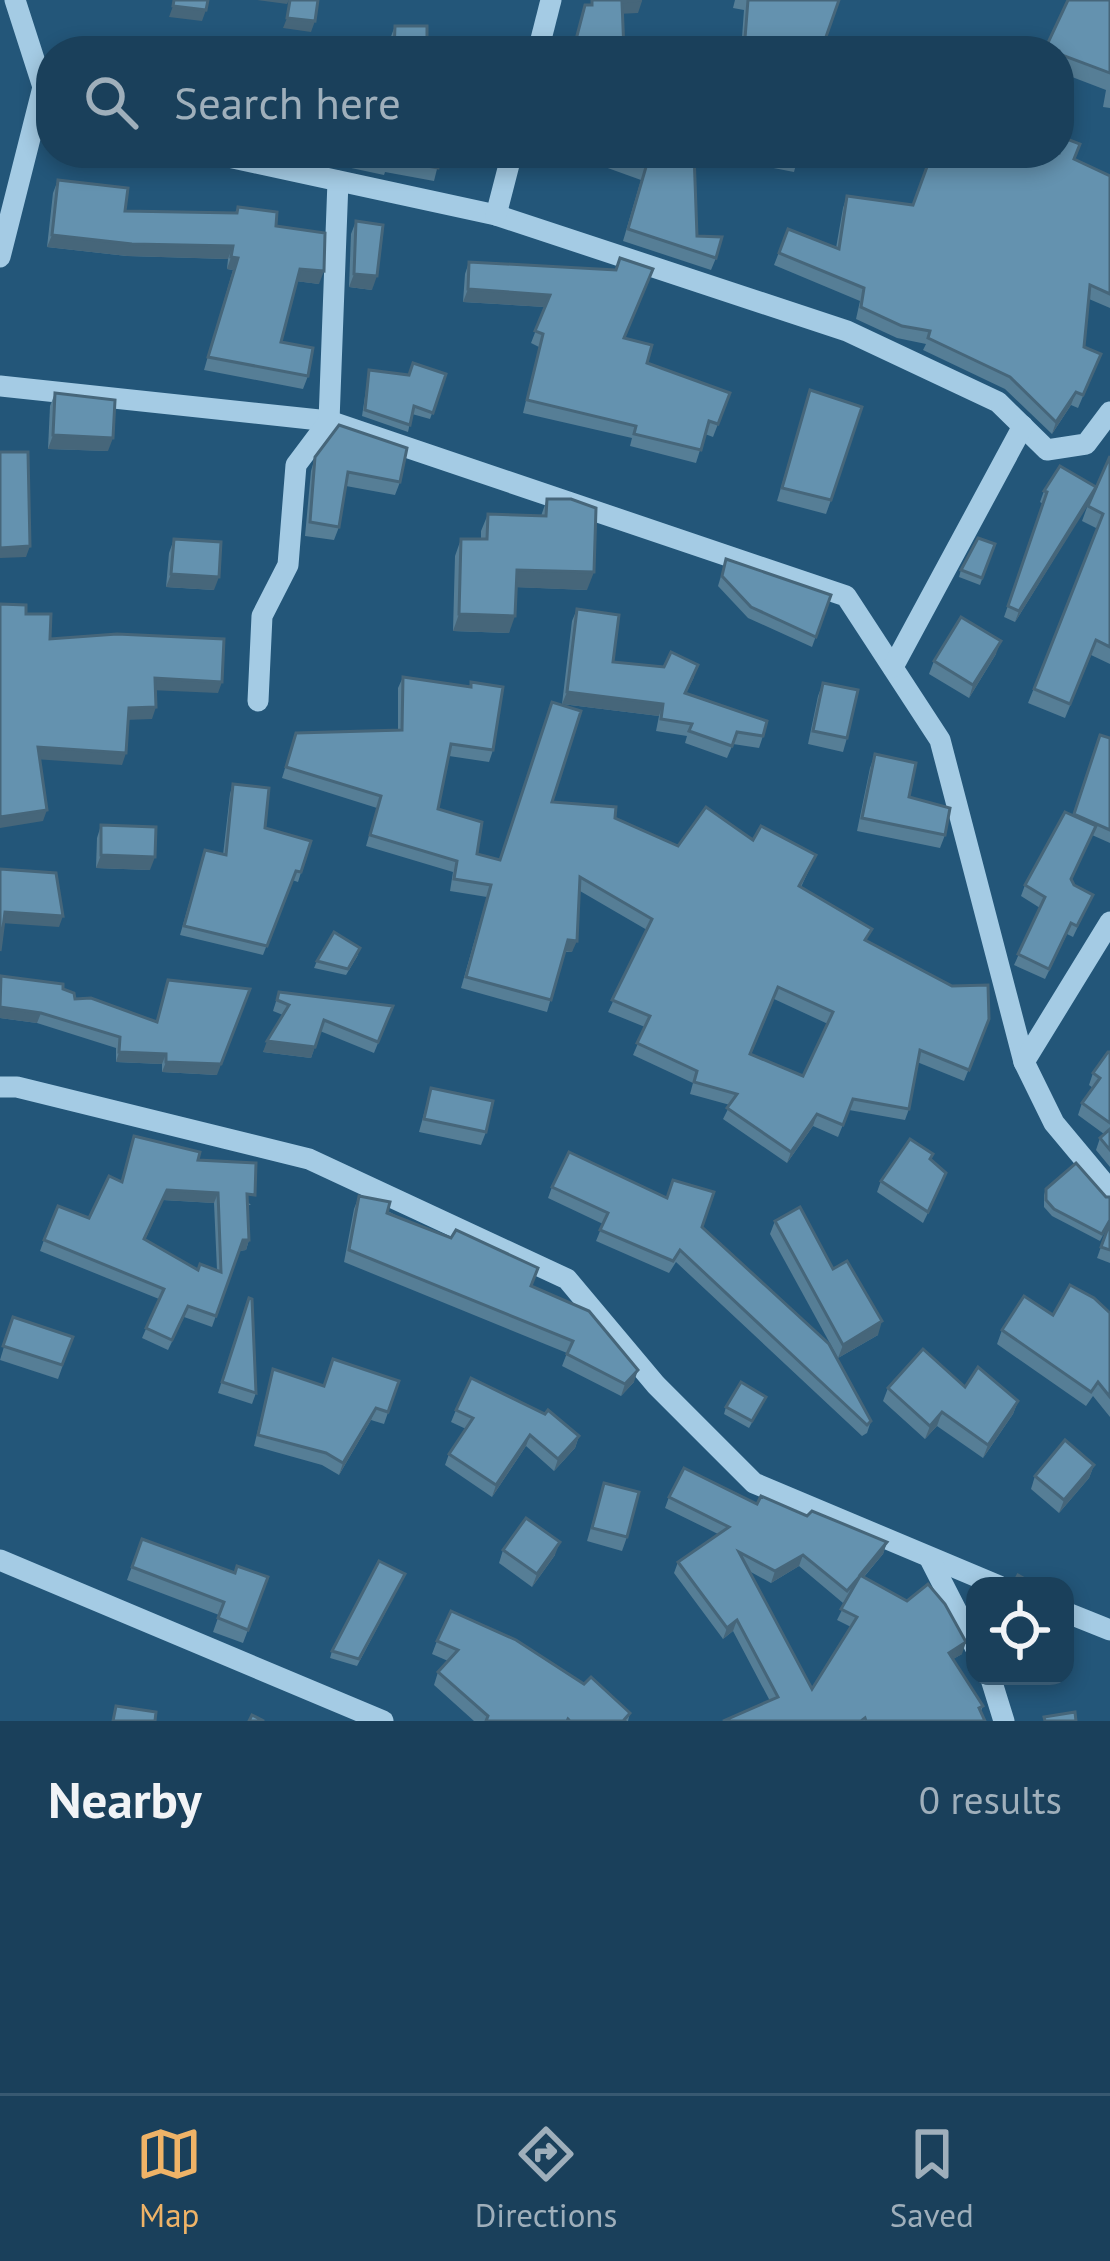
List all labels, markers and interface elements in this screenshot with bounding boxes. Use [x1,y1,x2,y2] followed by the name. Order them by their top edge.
[36,36,1074,168] search box
[78,69,144,135] icon: search
[174,73,401,131] text: Search here
[966,1577,1074,1685] map controls
[966,1577,1074,1685] button: locate
[48,1766,202,1832] text: Nearby
[919,1774,1062,1825] text: 0 results
[136,2121,202,2236] tab: Map
[475,2121,617,2236] tab: Directions
[890,2121,974,2236] tab: Saved

